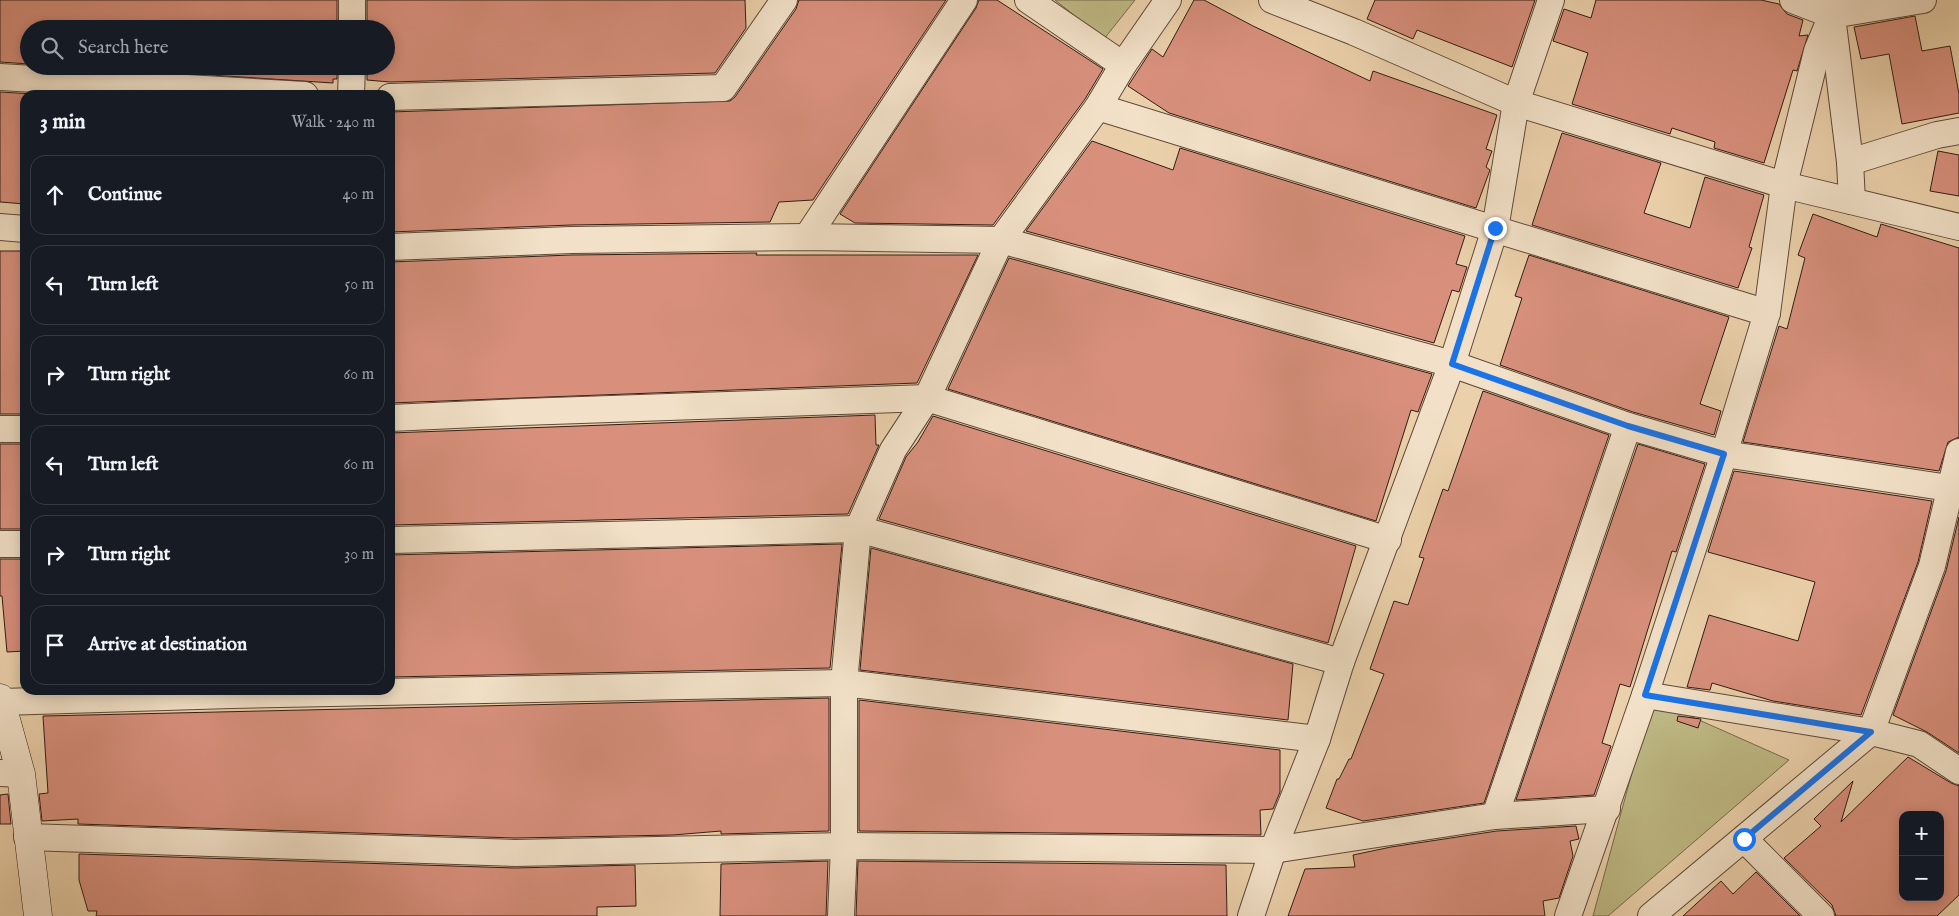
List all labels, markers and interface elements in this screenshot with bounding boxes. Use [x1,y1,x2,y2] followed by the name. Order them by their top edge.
[20,20,395,75] search box
[38,34,66,62] icon: search
[78,36,169,60] text: Search here
[40,109,85,136] text: 3 min
[291,113,375,133] text: Walk · 240 m
[41,181,69,209] icon: ahead
[88,183,162,207] text: Continue
[342,185,374,205] text: 40 m
[1484,217,1507,240] route end
[41,271,69,299] icon: left
[88,273,159,297] text: Turn left
[345,275,374,295] text: 50 m
[41,361,69,389] icon: right
[88,363,170,387] text: Turn right
[344,365,374,385] text: 60 m
[41,451,69,479] icon: left
[88,453,159,477] text: Turn left
[344,455,374,475] text: 60 m
[41,541,69,569] icon: right
[88,543,170,567] text: Turn right
[344,545,374,565] text: 30 m
[41,631,69,659] icon: arrive
[88,633,247,657] text: Arrive at destination
[1899,811,1944,901] map controls
[1899,811,1944,856] button: +
[1733,828,1756,851] route start
[1899,856,1944,901] button: −

